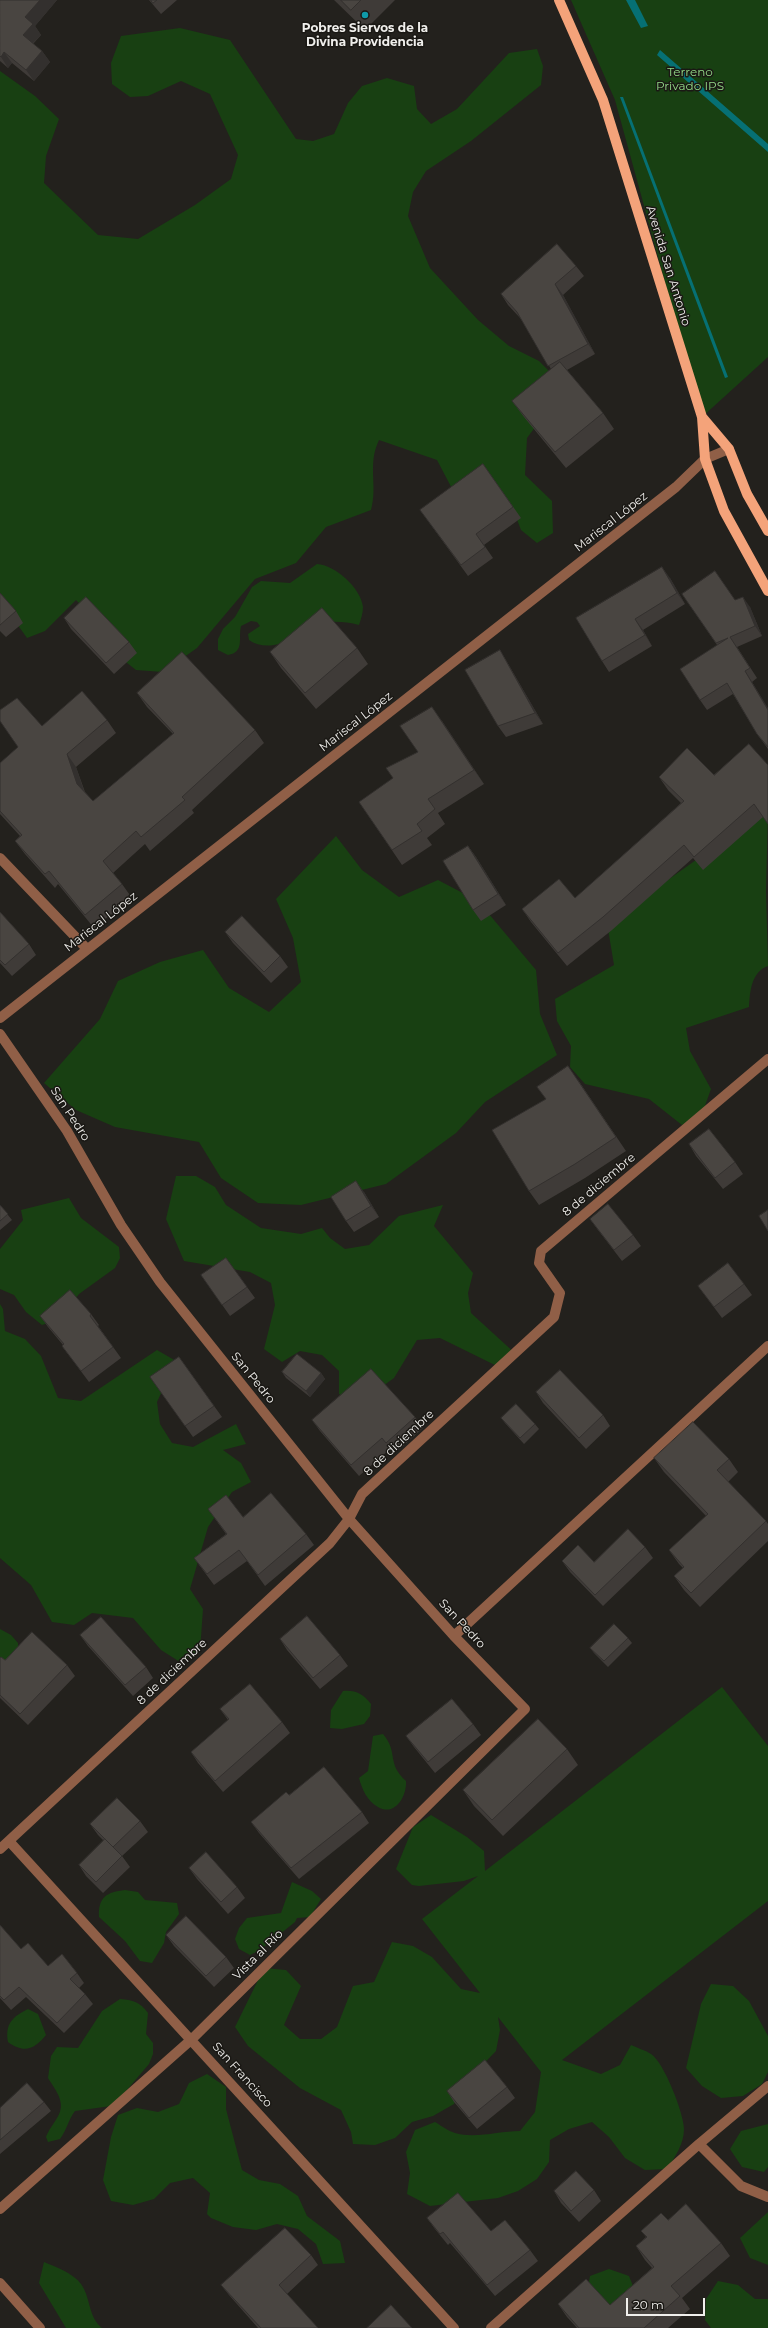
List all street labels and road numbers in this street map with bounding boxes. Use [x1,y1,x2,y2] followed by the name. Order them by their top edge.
[643,204,693,328] street label: Avenida San Antonio
[572,489,650,555] street label: Mariscal López
[317,689,395,755] street label: Mariscal López
[62,889,140,955] street label: Mariscal López
[47,1084,93,1144] street label: San Pedro
[560,1150,638,1220] street label: 8 de diciembre
[228,1349,278,1407] street label: San Pedro
[361,1407,437,1479] street label: 8 de diciembre
[436,1597,488,1651] street label: San Pedro
[134,1636,210,1708] street label: 8 de diciembre
[230,1927,286,1983] street label: Vista al Río
[209,2039,275,2111] street label: San Francisco

